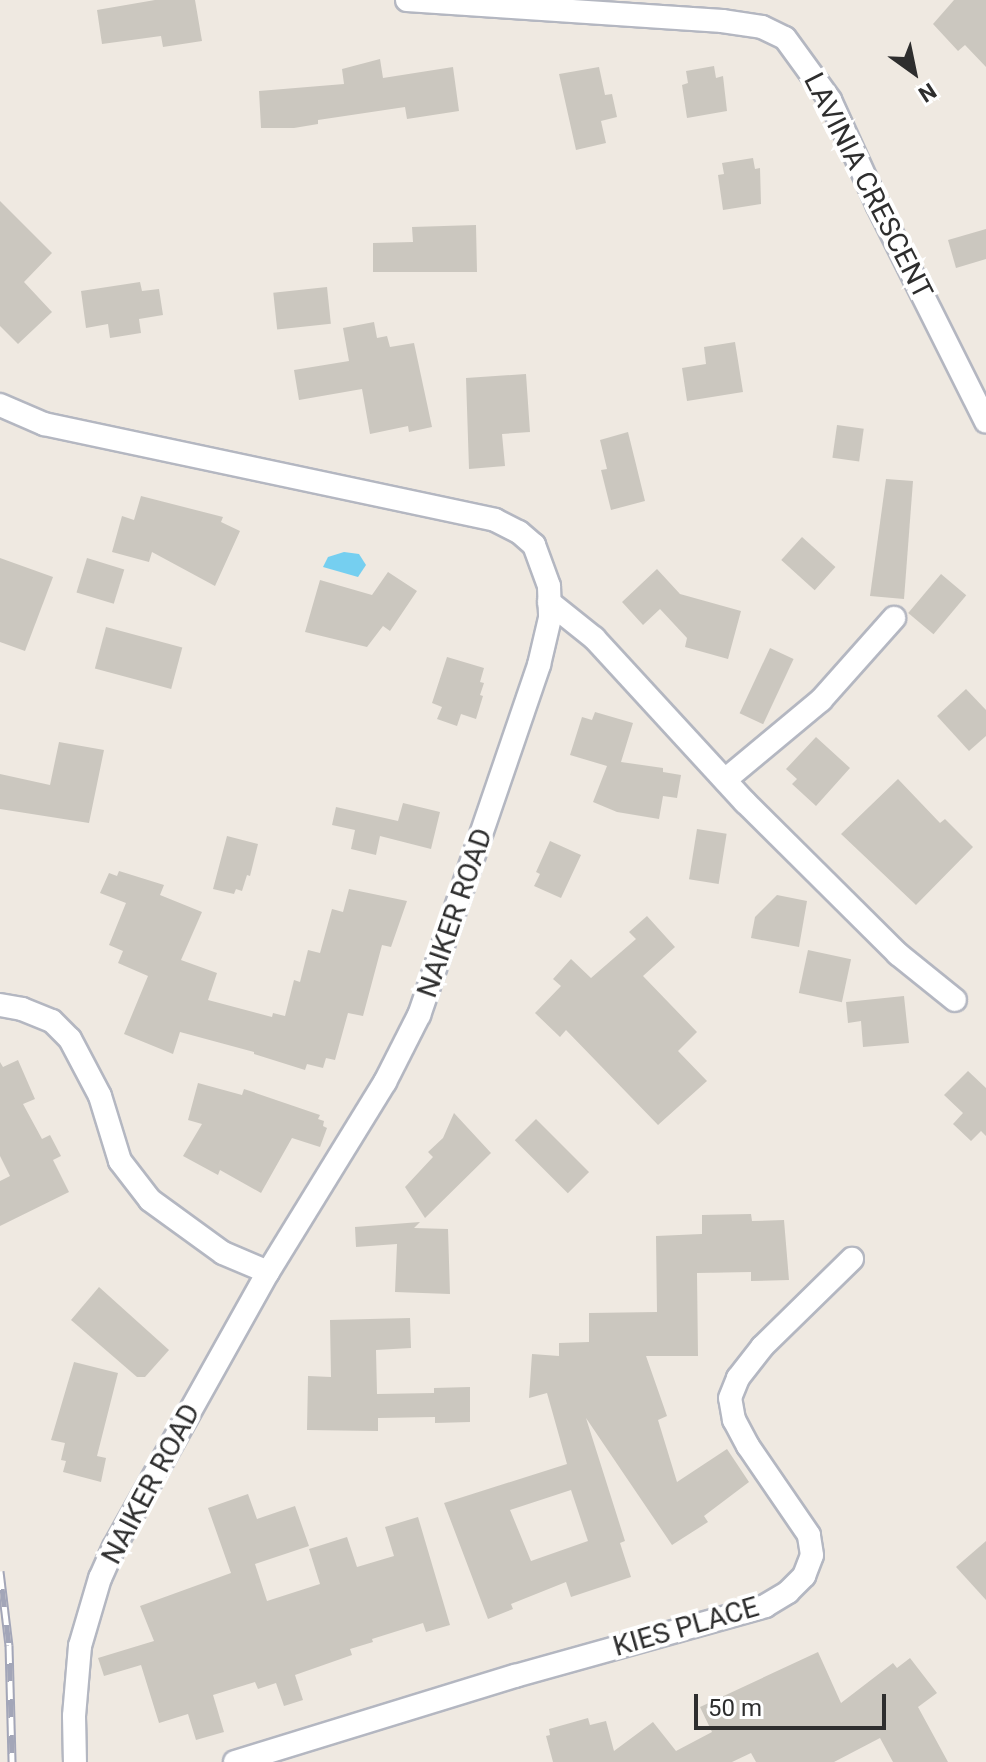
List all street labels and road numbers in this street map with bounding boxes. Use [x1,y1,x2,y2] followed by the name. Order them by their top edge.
[796,67,940,305] street label: LAVINIA CRESCENT
[410,824,500,1002] street label: NAIKER ROAD
[95,1398,207,1570] street label: NAIKER ROAD
[609,1590,763,1664] street label: KIES PLACE

